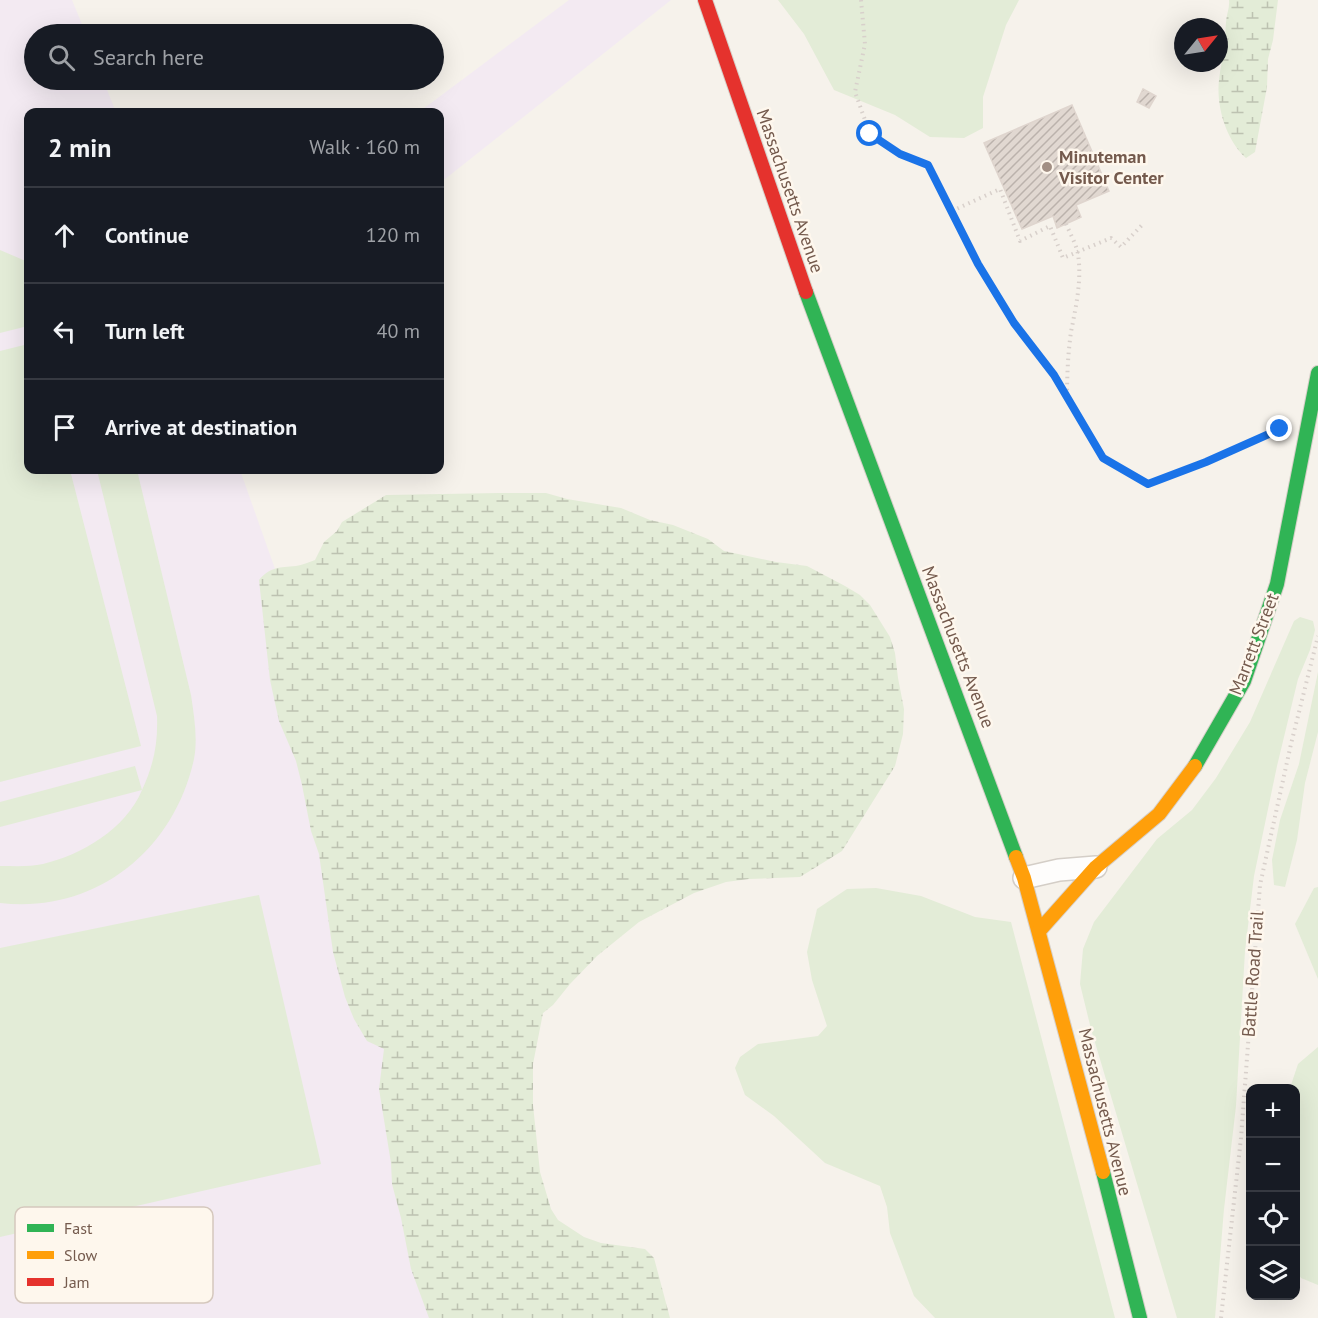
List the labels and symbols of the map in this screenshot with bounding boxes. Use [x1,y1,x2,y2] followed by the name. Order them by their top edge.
[1174,18,1228,72] north arrow
[752,106,829,276] street label: Massachusetts Avenue
[856,120,882,146] route start
[1058,145,1164,189] place label: Minuteman Visitor Center
[1040,160,1054,174] marker: Minuteman Visitor Center
[1266,415,1292,441] route end
[917,562,1000,731] street label: Massachusetts Avenue
[1224,589,1284,698] street label: Marrett Street
[1237,909,1268,1038] street label: Battle Road Trail
[1074,1026,1137,1198] street label: Massachusetts Avenue
[15,1207,213,1303] legend
[64,1218,93,1238] text: Fast
[64,1245,98,1265] text: Slow
[63,1272,90,1292] text: Jam

